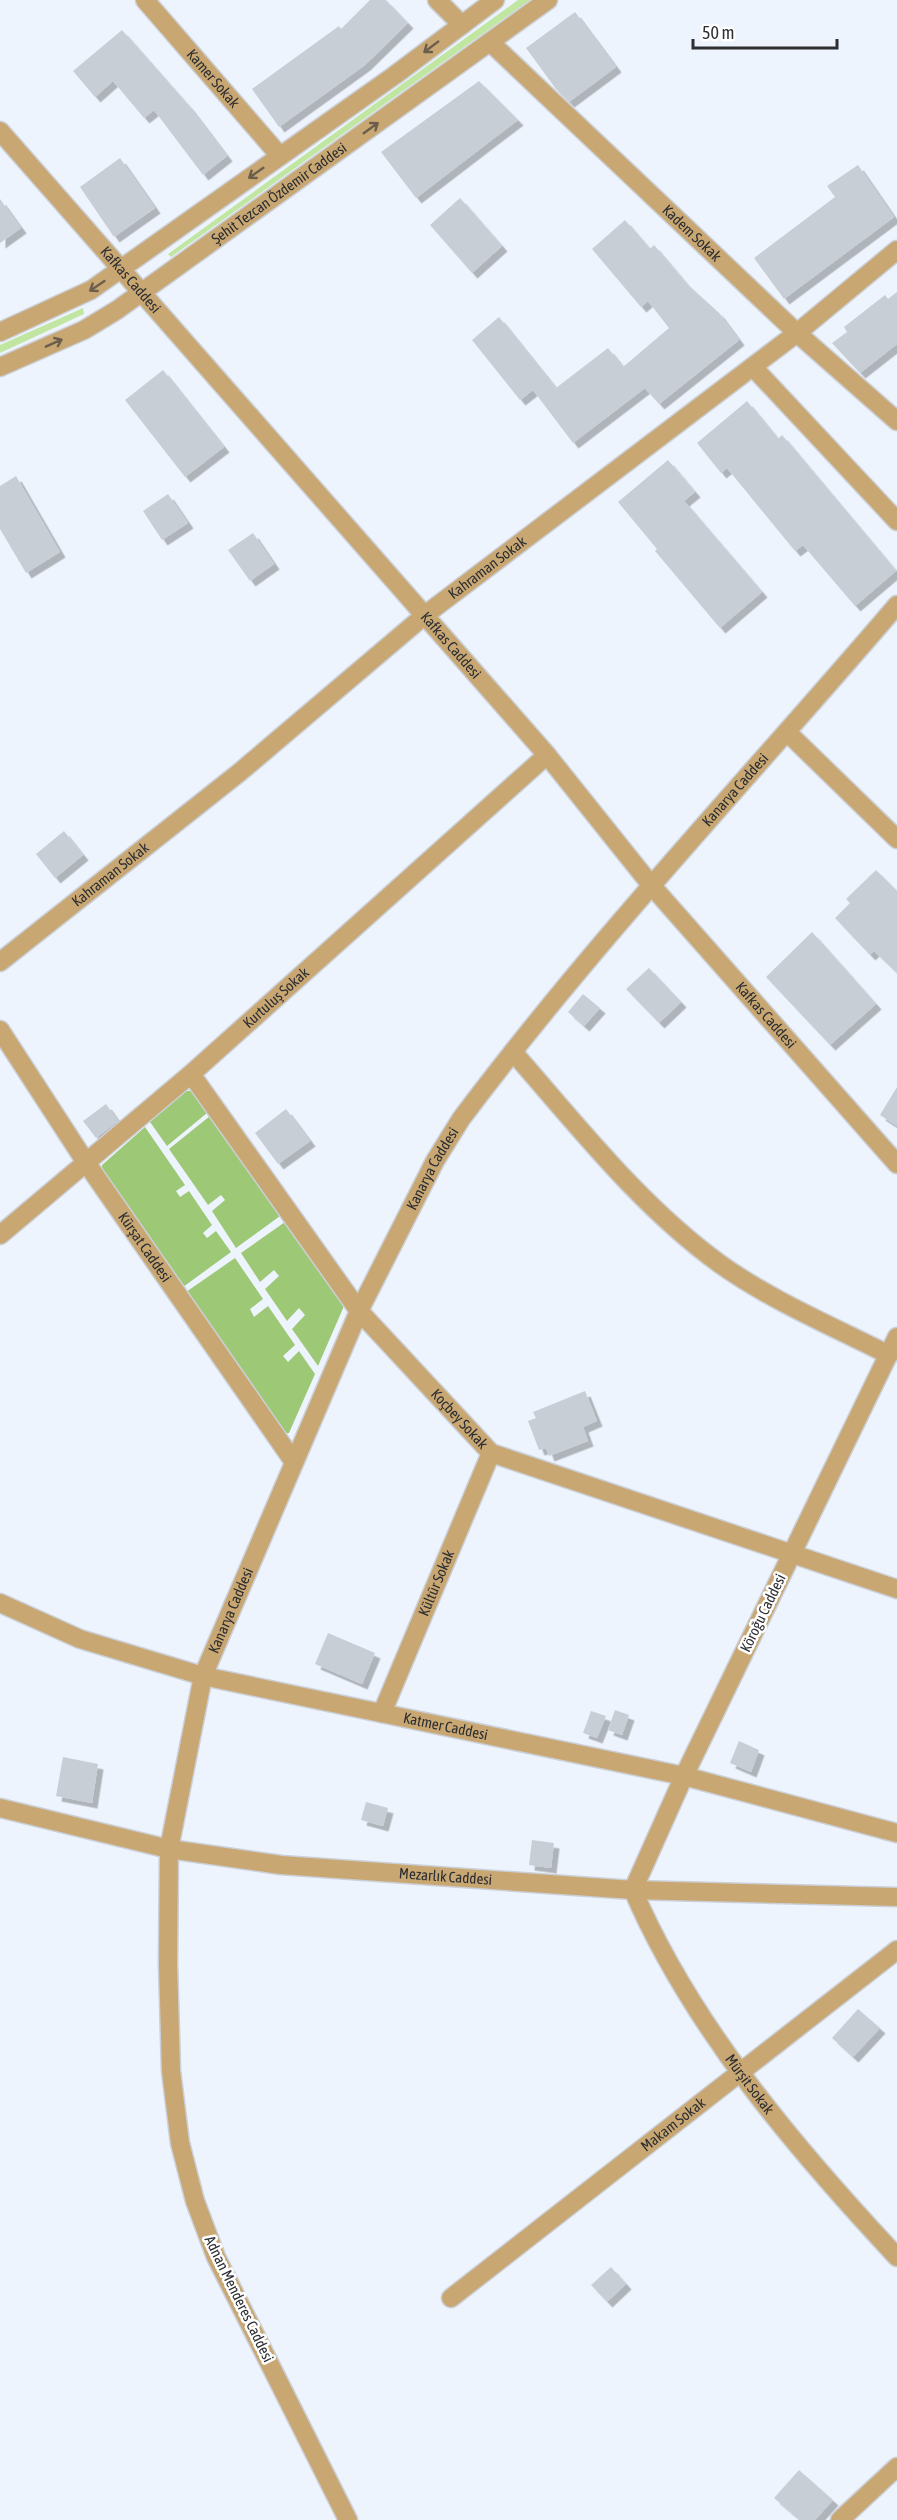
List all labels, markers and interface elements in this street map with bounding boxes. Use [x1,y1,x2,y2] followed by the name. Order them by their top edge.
[693,12,837,50] scale bar
[702,22,734,43] text: 50 m
[424,41,440,54] one-way arrow
[184,46,244,111] street label: Kamer Sokak
[362,122,378,134] one-way arrow
[208,139,350,247] street label: Şehit Tezcan Özdemir Caddesi
[248,167,265,179] one-way arrow
[659,201,725,265] street label: Kadem Sokak
[97,243,165,316] street label: Kafkas Caddesi
[89,280,105,292] one-way arrow
[44,337,62,348] one-way arrow
[445,532,530,602] street label: Kahraman Sokak
[418,608,485,682] street label: Kafkas Caddesi
[698,750,772,829] street label: Kanarya Caddesi
[68,838,152,910] street label: Kahraman Sokak
[239,963,312,1031] street label: Kurtuluş Sokak
[733,978,800,1052] street label: Kafkas Caddesi
[403,1124,462,1213] street label: Kanarya Caddesi
[115,1209,175,1285] street label: Kürşat Caddesi
[428,1385,492,1452] street label: Koçbey Sokak
[415,1547,458,1618] street label: Kültür Sokak
[205,1565,256,1656] street label: Kanarya Caddesi
[736,1571,789,1655] street label: Köroğu Caddesi
[402,1709,490,1743] street label: Katmer Caddesi
[398,1864,493,1888] street label: Mezarlık Caddesi
[722,2051,778,2118] street label: Mürşit Sokak
[637,2093,709,2155] street label: Makam Sokak
[202,2233,277,2365] street label: Adnan Menderes Caddesi

